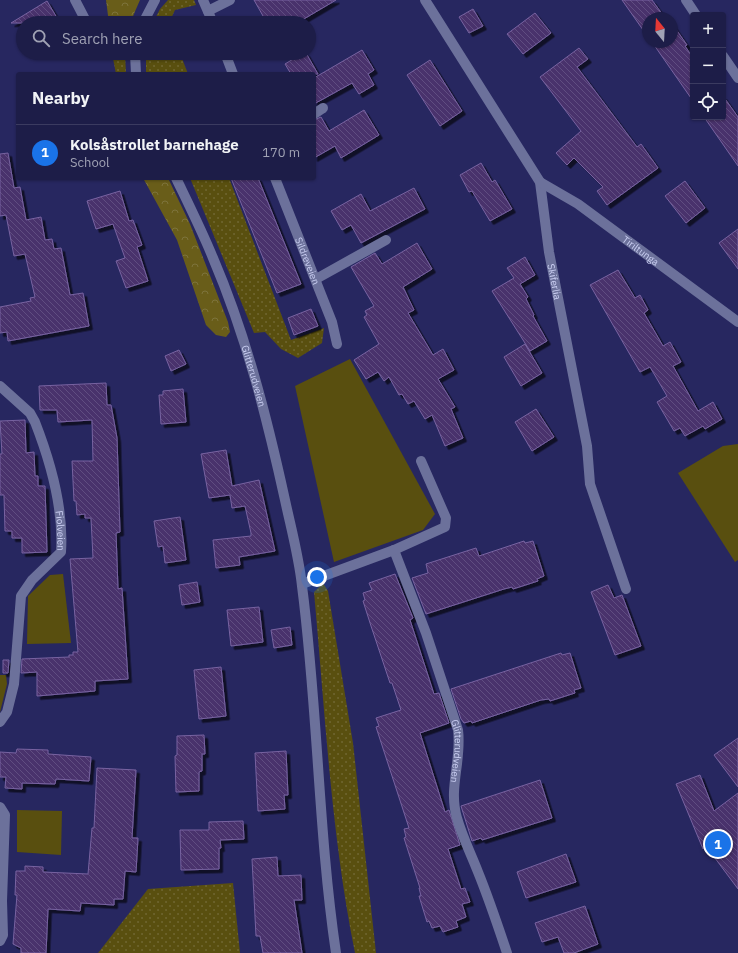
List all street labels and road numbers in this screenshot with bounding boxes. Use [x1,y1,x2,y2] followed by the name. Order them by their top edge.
[620,233,662,269] street label: Tiriltunga
[292,235,323,287] street label: Sildreveien
[544,262,564,301] street label: Skiferlia
[238,343,269,408] street label: Glitterudveien
[53,510,67,551] street label: Fiolveien
[448,718,465,783] street label: Glitterudveien

